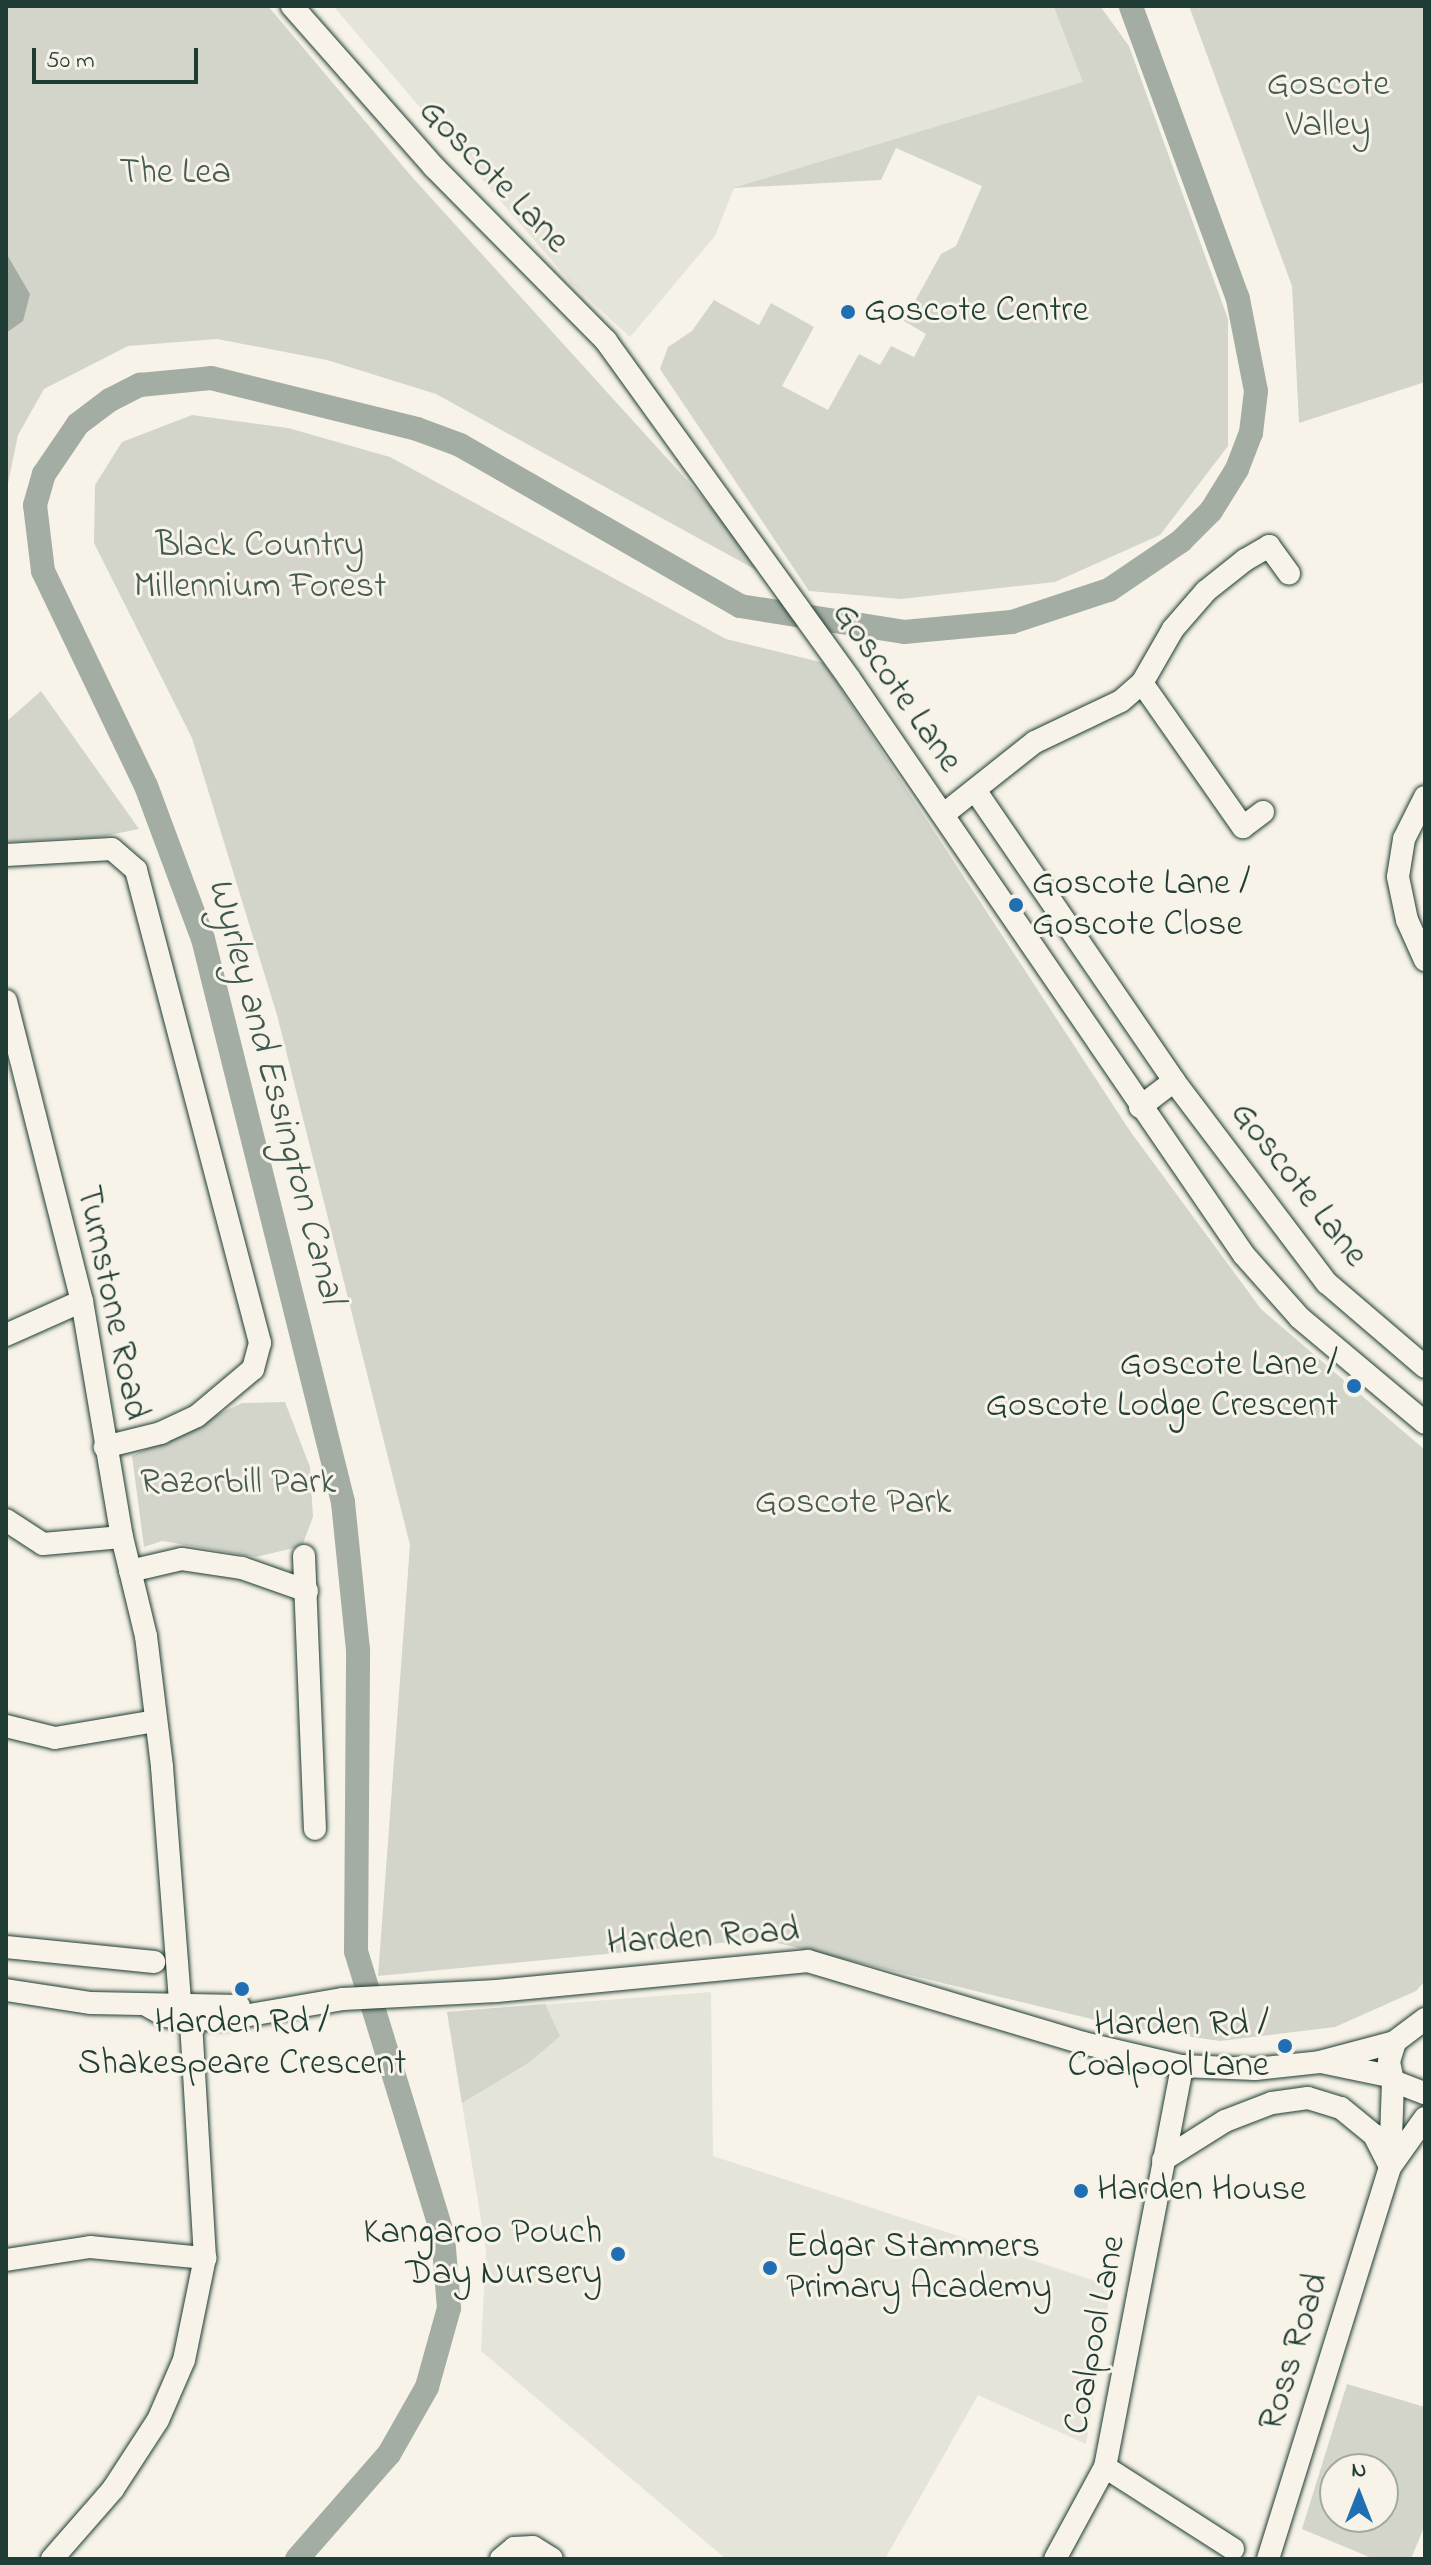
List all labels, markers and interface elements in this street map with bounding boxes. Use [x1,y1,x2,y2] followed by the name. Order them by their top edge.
[36,32,202,82] scale bar
[46,44,95,79] text: 50 m
[1267,63,1389,148] park label: Goscote Valley
[409,91,577,263] street label: Goscote Lane
[119,152,231,196] park label: The Lea
[864,290,1089,334] place label: Goscote Centre
[839,303,857,321] marker: Goscote Centre
[134,524,386,609] park label: Black Country Millennium Forest
[821,594,971,782] street label: Goscote Lane
[1032,862,1250,947] place label: Goscote Lane / Goscote Close
[195,873,353,1309] water label: Wyrley and Essington Canal
[1007,896,1025,914] marker: Goscote Lane / Goscote Close
[1220,1094,1376,1276] street label: Goscote Lane
[65,1182,157,1424] street label: Turnstone Road
[986,1343,1338,1428] place label: Goscote Lane / Goscote Lodge Crescent
[1345,1377,1363,1395] marker: Goscote Lane / Goscote Lodge Crescent
[140,1462,336,1506] park label: Razorbill Park
[755,1482,951,1526] park label: Goscote Park
[605,1910,801,1966] street label: Harden Road
[233,1980,251,1998] marker: Harden Rd / Shakespeare Crescent
[78,2001,406,2086] place label: Harden Rd / Shakespeare Crescent
[1067,2003,1269,2088] place label: Harden Rd / Coalpool Lane
[1276,2037,1294,2055] marker: Harden Rd / Coalpool Lane
[1097,2169,1306,2213] place label: Harden House
[1072,2182,1090,2200] marker: Harden House
[363,2211,602,2296] place label: Kangaroo Pouch Day Nursery
[786,2225,1052,2310] place label: Edgar Stammers Primary Academy
[1056,2232,1136,2438] street label: Coalpool Lane
[609,2245,627,2263] marker: Kangaroo Pouch Day Nursery
[761,2259,779,2277] marker: Edgar Stammers Primary Academy
[1251,2268,1339,2436] street label: Ross Road
[1319,2453,1399,2533] north arrow
[1352,2455,1366,2487] text: N

